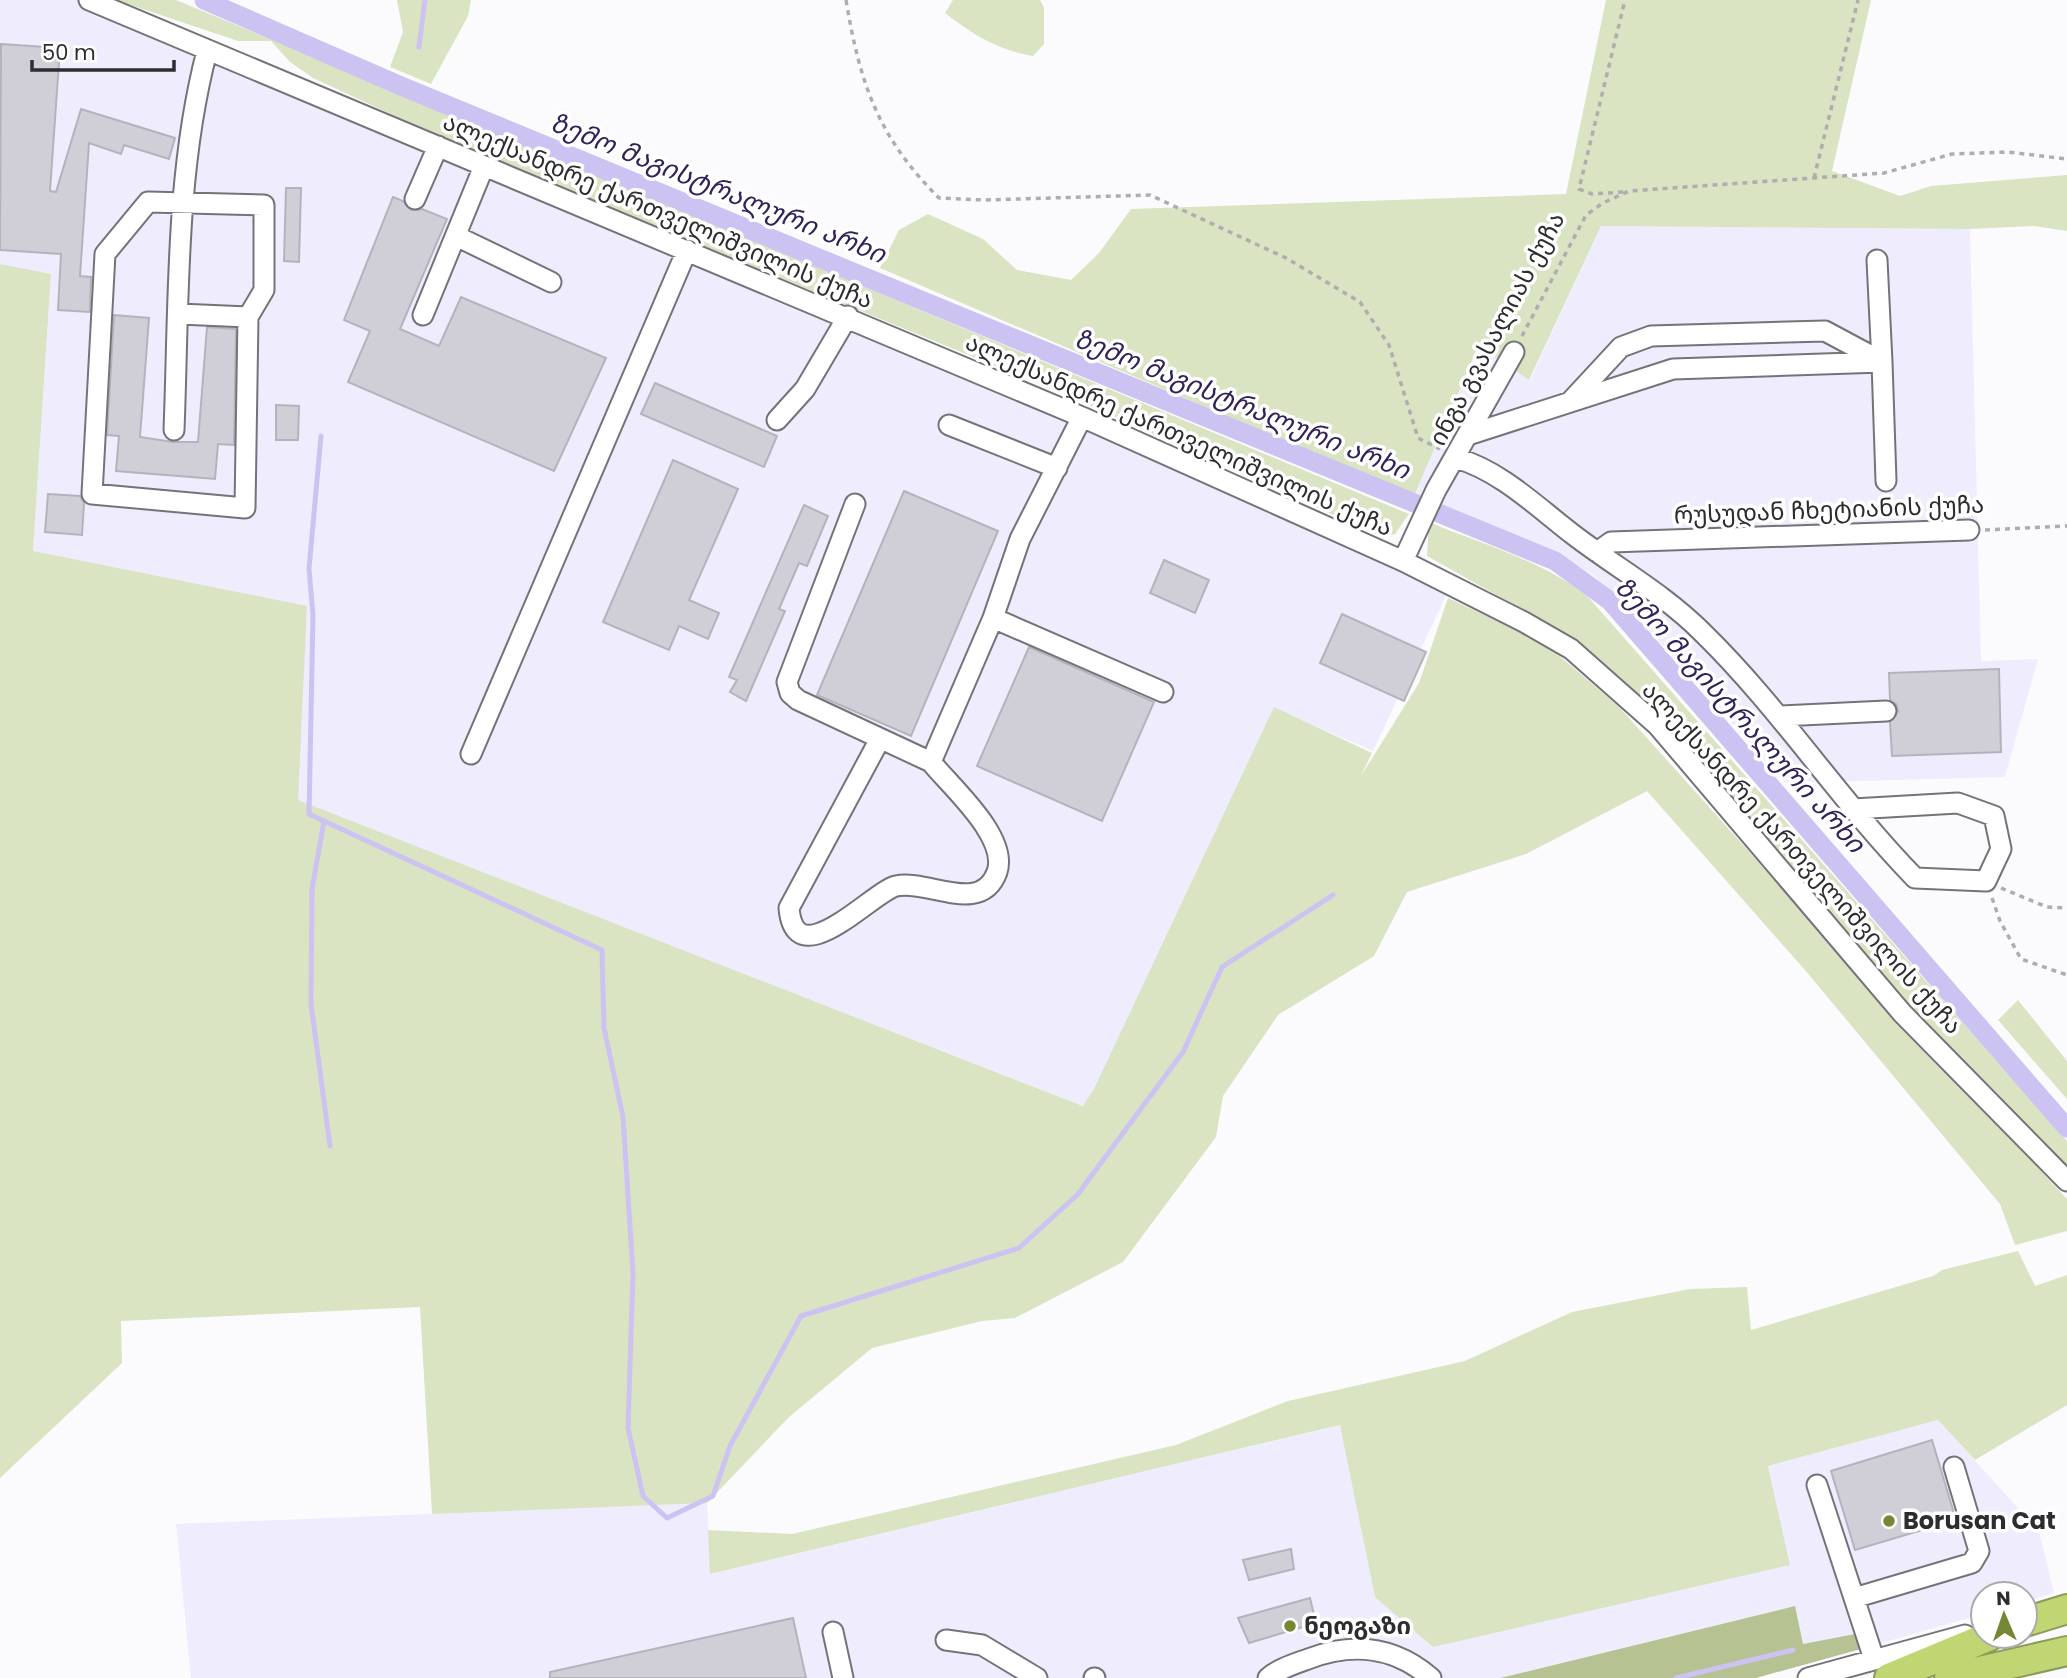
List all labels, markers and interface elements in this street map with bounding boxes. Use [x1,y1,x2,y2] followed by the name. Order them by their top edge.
[32,28,173,72] scale bar
[42,38,96,67] text: 50 m
[545,104,892,272] water label: ზემო მაგისტრალური არხი
[438,105,878,316] street label: ალექსანდრე ქართველიშვილის ქუჩა
[1421,206,1572,451] street label: ინგა გვასალიას ქუჩა
[1069,320,1416,488] water label: ზემო მაგისტრალური არხი
[961,325,1398,544] street label: ალექსანდრე ქართველიშვილის ქუჩა
[1673,488,1985,531] street label: რუსუდან ჩხეტიანის ქუჩა
[1607,570,1874,861] water label: ზემო მაგისტრალური არხი
[1635,674,1970,1041] street label: ალექსანდრე ქართველიშვილის ქუჩა
[1903,1504,2056,1537] place label: Borusan Cat
[1881,1513,1897,1529] marker: Borusan Cat
[1969,1580,2039,1650] north arrow
[1996,1585,2011,1612] text: N
[1304,1609,1411,1642] place label: ნეოგაზი
[1282,1618,1298,1634] marker: ნეოგაზი

